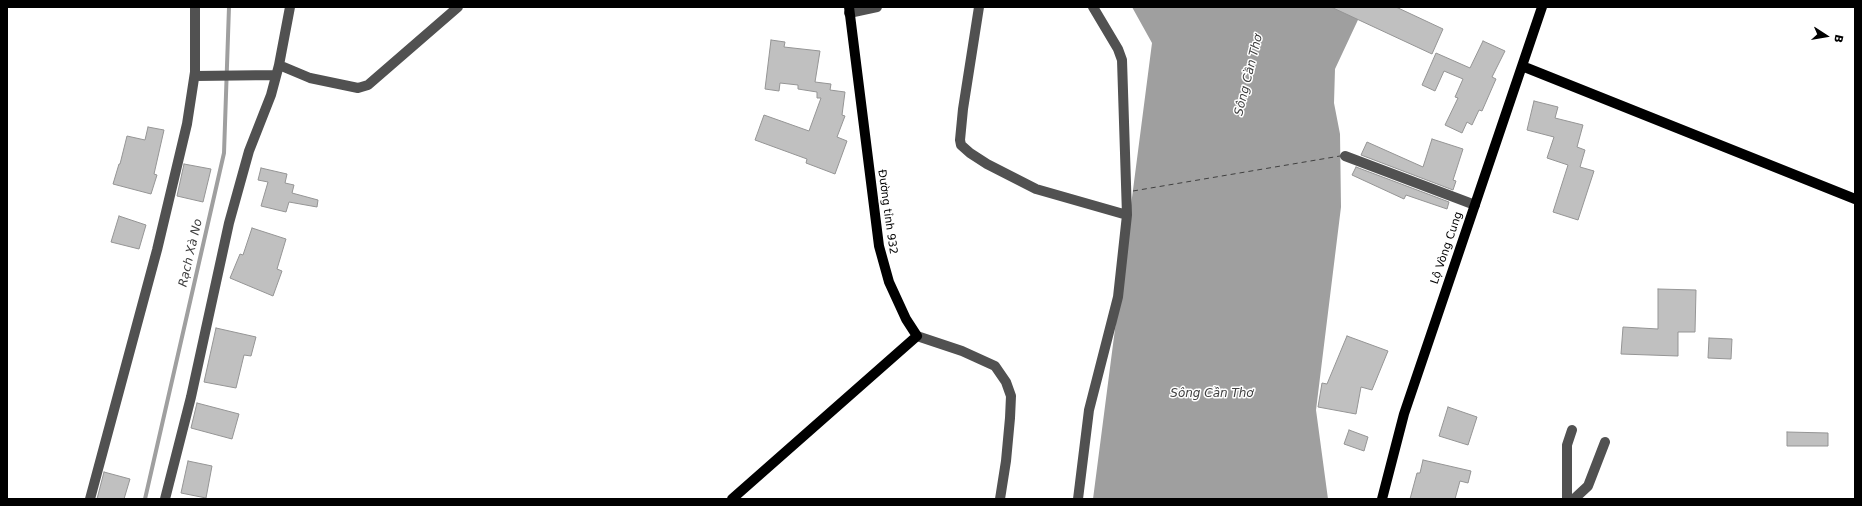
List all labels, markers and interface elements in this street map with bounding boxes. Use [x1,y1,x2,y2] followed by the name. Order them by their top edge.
[1806,16,1846,56] north arrow
[1232,33,1266,117] water label: Sông Cần Thơ
[1831,33,1845,44] text: B
[875,169,899,255] street label: Đường tỉnh 932
[1428,210,1466,286] street label: Lộ Vòng Cung
[176,218,206,288] water label: Rạch Xà No
[1170,387,1254,401] water label: Sông Cần Thơ

